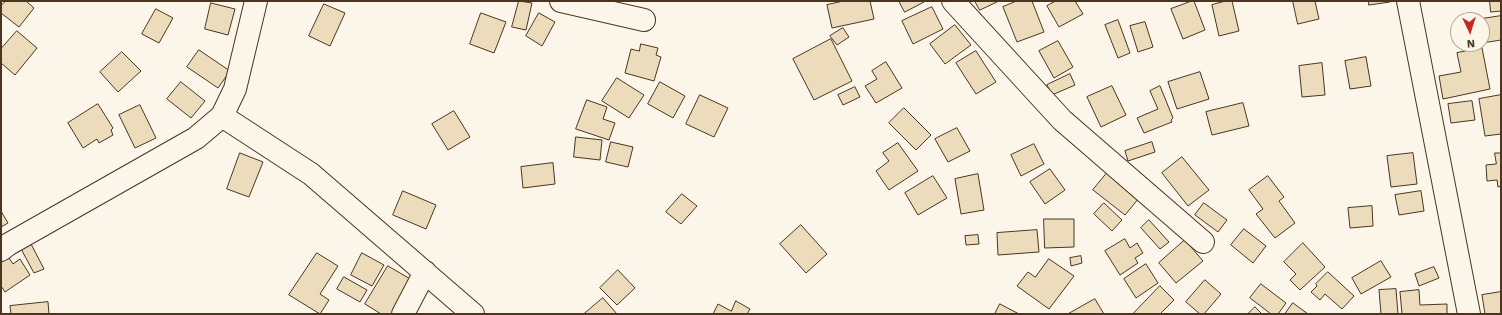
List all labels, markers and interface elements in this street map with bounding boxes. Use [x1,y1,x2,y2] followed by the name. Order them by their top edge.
[1450,12,1490,52] north arrow
[1466,37,1475,50] text: N

